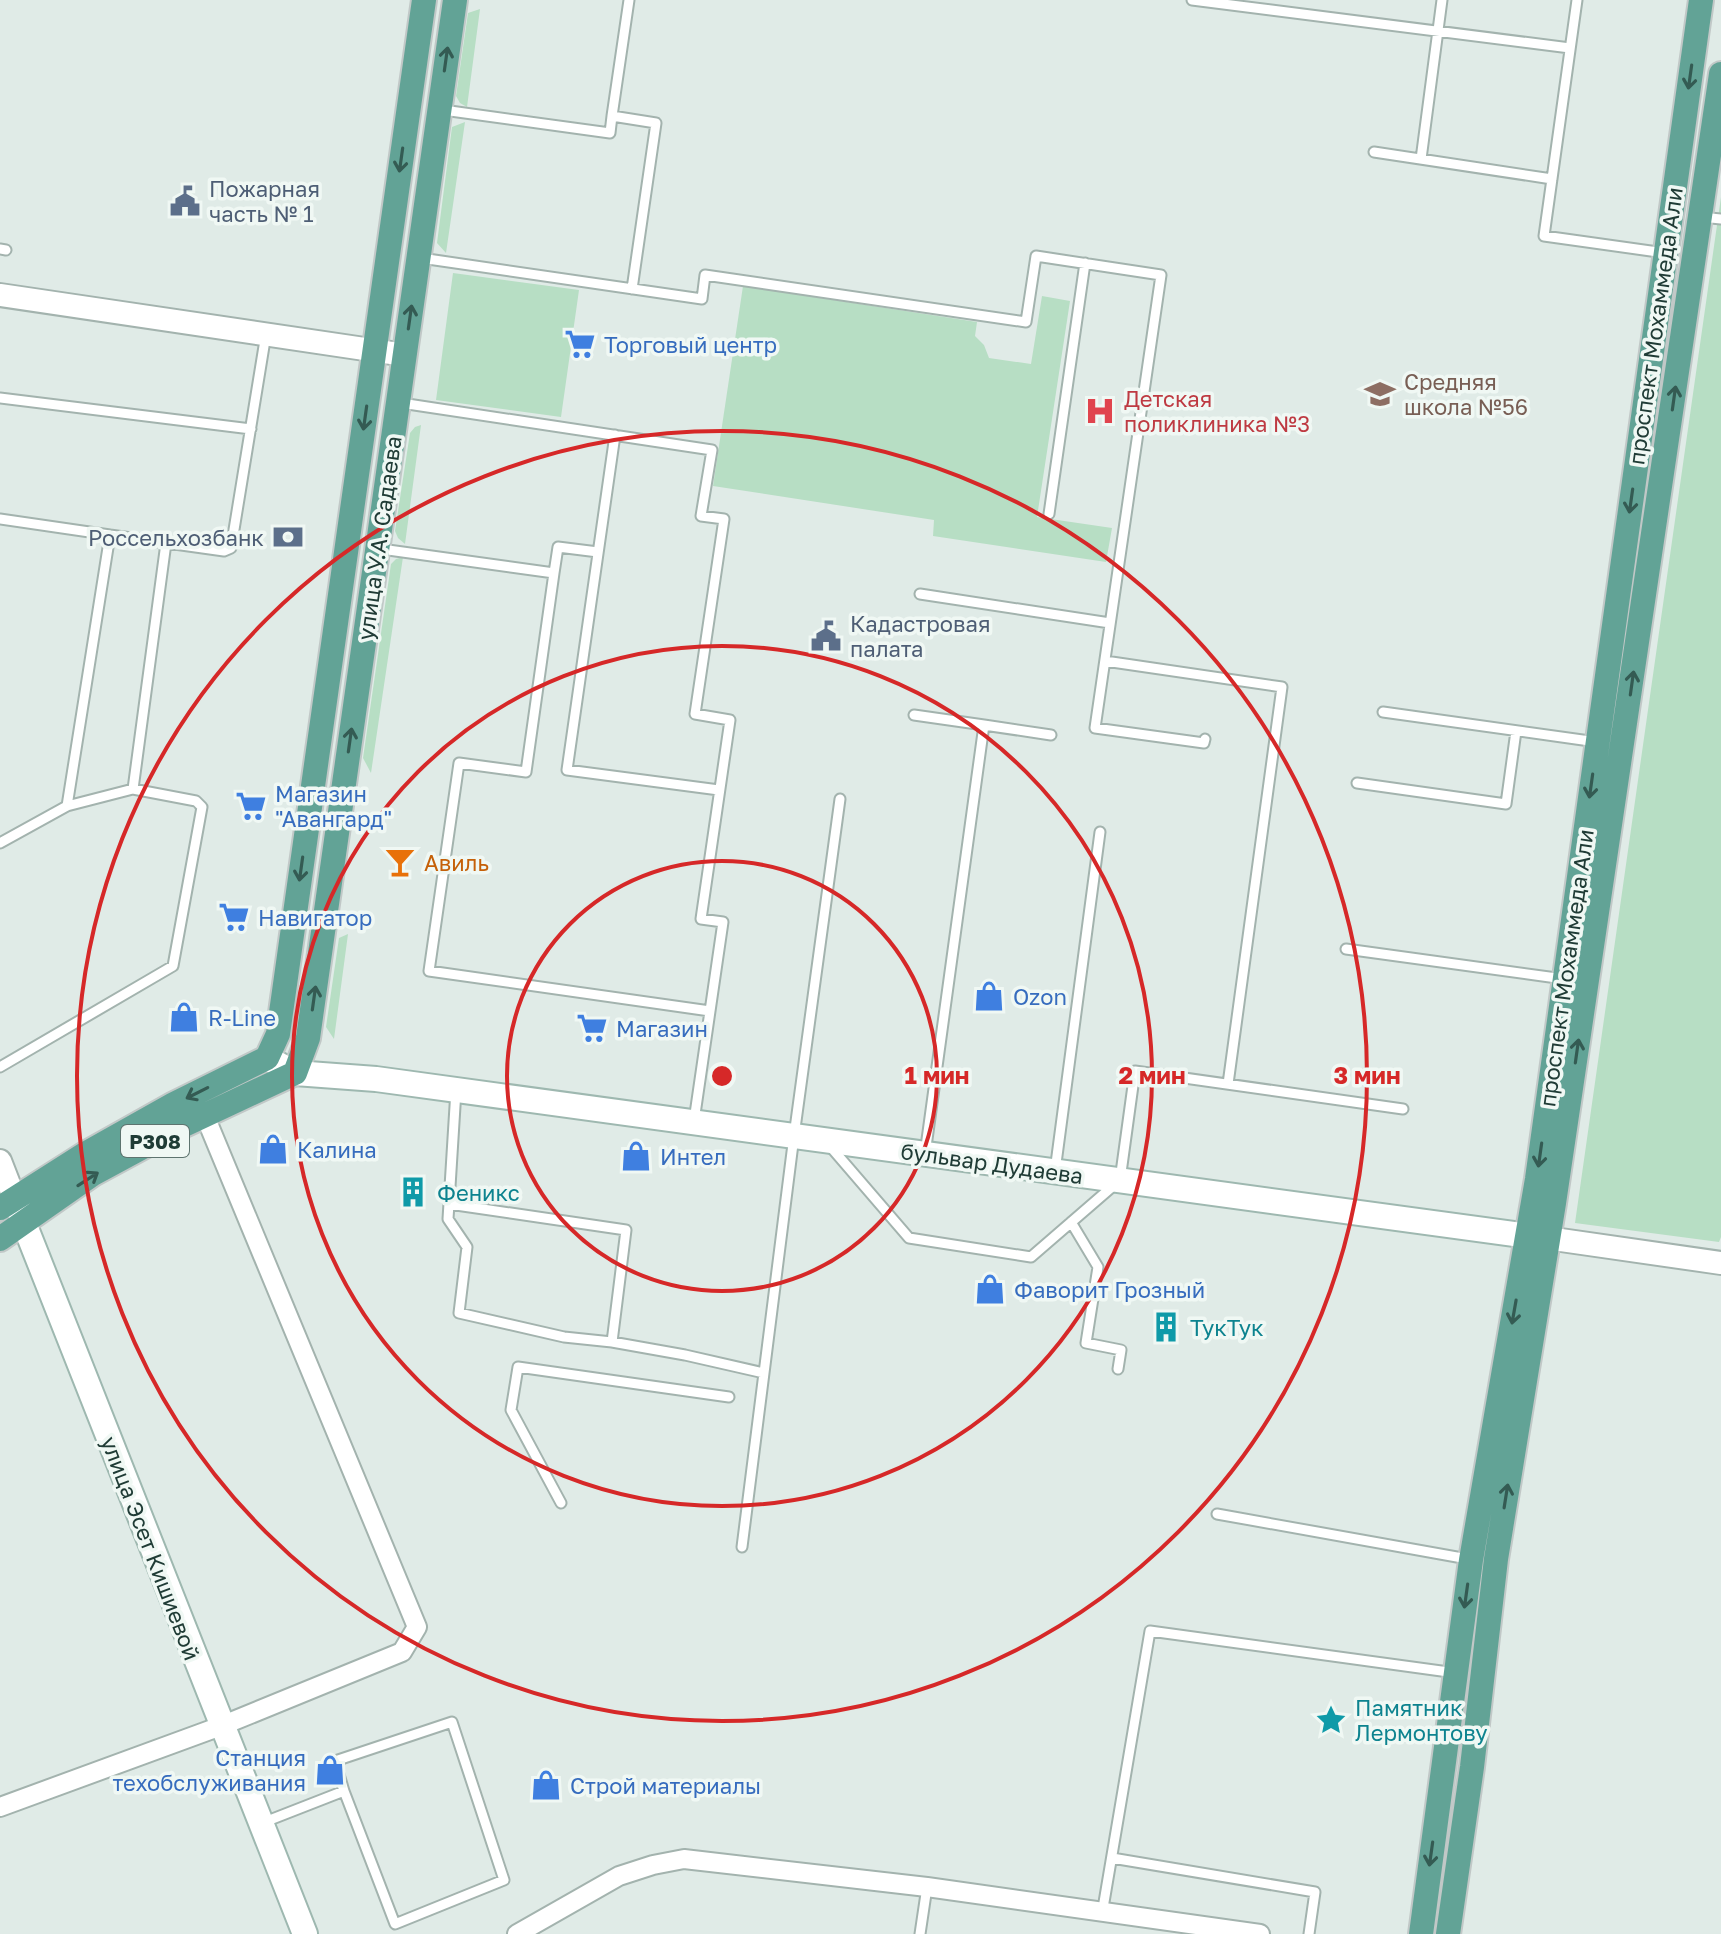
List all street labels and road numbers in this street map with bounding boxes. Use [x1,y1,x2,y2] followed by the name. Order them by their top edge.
[1622,186,1688,466] street label: проспект Мохаммеда Али
[351,434,407,642] street label: улица У.А. Садаева
[1533,828,1599,1108] street label: проспект Мохаммеда Али
[121,1125,189,1157] road number: P308
[899,1137,1085,1189] street label: бульвар Дудаева
[96,1432,206,1664] street label: улица Эсет Кишиевой

